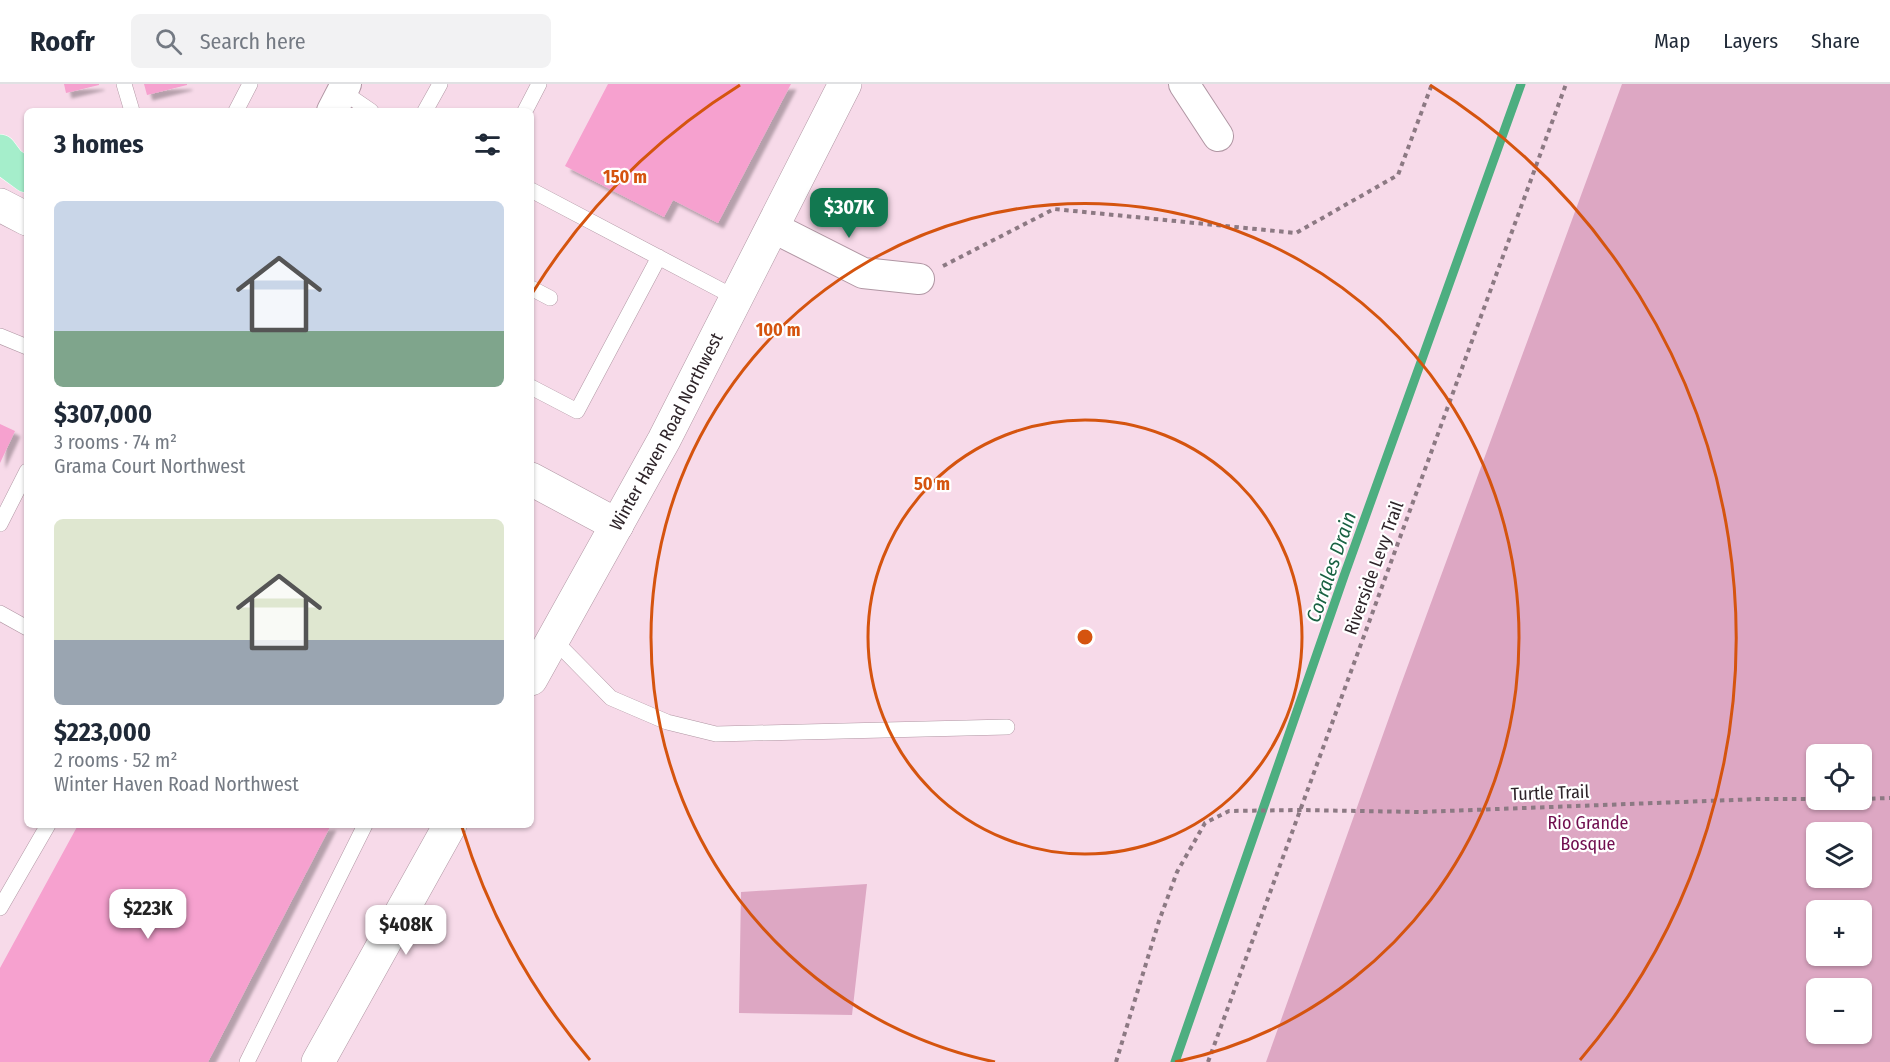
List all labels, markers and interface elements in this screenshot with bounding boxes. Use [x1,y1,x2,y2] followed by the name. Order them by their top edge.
[131,14,551,68] search box
[30,25,95,58] text: Roofr
[152,25,185,58] icon: search
[200,28,306,55] text: Search here
[1654,28,1690,54] text: Map
[1723,28,1778,54] text: Layers
[1811,28,1860,54] text: Share
[471,128,504,161] icon: filters
[54,129,144,160] text: 3 homes
[603,166,647,188] text: 150 m
[807,188,891,239] pin: $307K
[824,195,874,219] text: $307K
[225,240,333,348] icon: home
[756,319,800,341] text: 100 m
[605,329,728,534] street label: Winter Haven Road Northwest
[54,399,152,430] text: $307,000
[54,430,177,454] text: 3 rooms · 74 m²
[54,454,245,478] text: Grama Court Northwest
[914,473,950,495] text: 50 m
[1340,498,1408,638] street label: Riverside Levy Trail
[1301,508,1361,626] water label: Corrales Drain
[225,558,333,666] icon: home
[1075,627,1095,647] centre of rings
[54,717,151,748] text: $223,000
[1806,744,1872,1044] map controls
[1806,744,1872,810] button: locate
[54,748,178,772] text: 2 rooms · 52 m²
[54,772,299,796] text: Winter Haven Road Northwest
[1510,781,1590,805] street label: Turtle Trail
[1548,812,1629,855] park label: Rio Grande Bosque
[1806,822,1872,888] button: layers
[106,889,190,940] pin: $223K
[123,896,173,920] text: $223K
[1806,900,1872,966] button: +
[364,905,448,956] pin: $408K
[379,912,433,936] text: $408K
[1806,978,1872,1044] button: −

